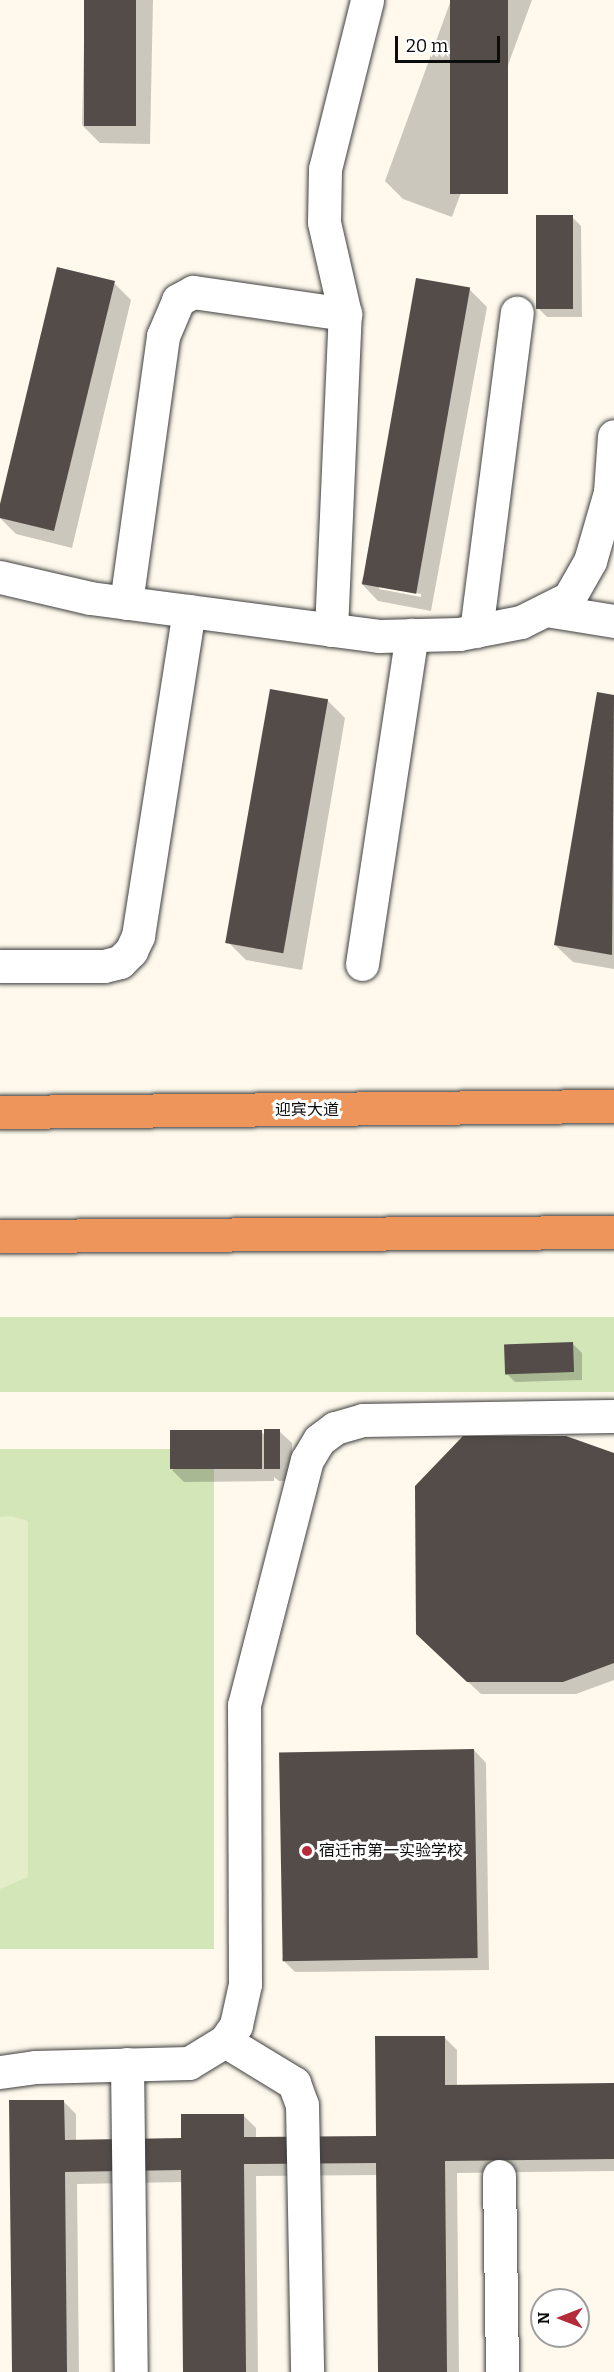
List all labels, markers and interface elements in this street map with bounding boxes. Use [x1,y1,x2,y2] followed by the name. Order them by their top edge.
[398,24,503,62] scale bar
[406,35,448,57] text: 20 m
[275,1100,339,1120] street label: 迎宾大道
[319,1841,463,1861] place label: 宿迁市第一实验学校
[300,1844,314,1858] marker: 宿迁市第一实验学校
[530,2288,590,2348] north arrow
[534,2312,553,2324] text: N

